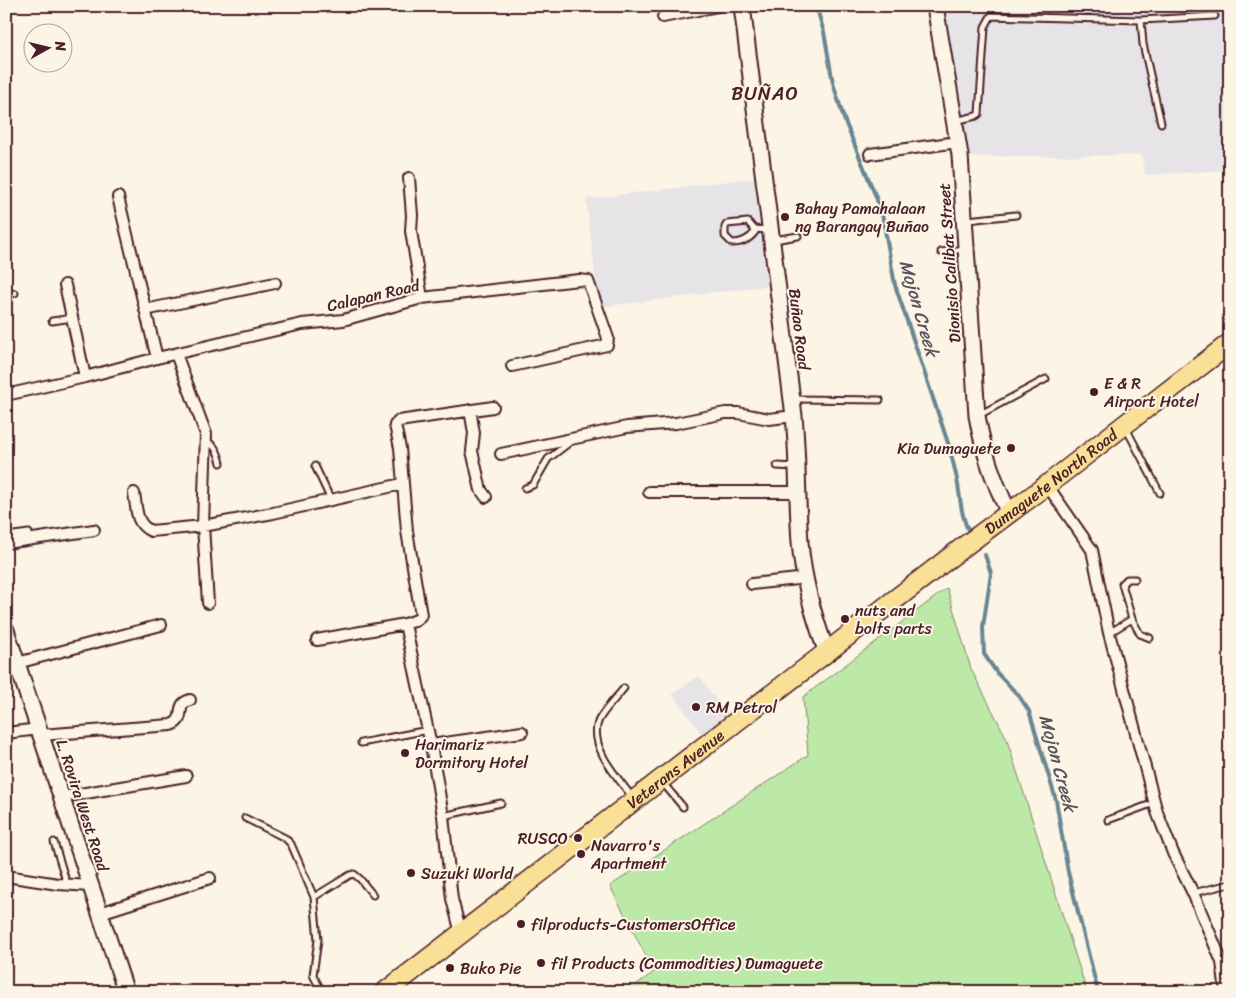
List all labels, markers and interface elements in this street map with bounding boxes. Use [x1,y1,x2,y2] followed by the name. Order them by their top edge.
[22,22,72,72] north arrow
[47,39,73,53] text: N
[731,77,799,110] district label: BUÑAO
[929,182,970,344] street label: Dionisio Calibat Street
[795,194,929,241] place label: Bahay Pamahalaan ng Barangay Buñao
[779,211,791,223] marker: Bahay Pamahalaan ng Barangay Buñao
[890,256,949,362] water label: Mojon Creek
[324,270,424,320] street label: Calapan Road
[780,287,819,373] street label: Buñao Road
[1103,369,1199,416] place label: E & R Airport Hotel
[1088,386,1100,398] marker: E & R Airport Hotel
[978,420,1125,542] street label: Dumaguete North Road
[897,434,1001,463] place label: Kia Dumaguete
[1005,442,1017,454] marker: Kia Dumaguete
[855,596,932,643] place label: nuts and bolts parts
[839,613,851,625] marker: nuts and bolts parts
[706,693,778,722] place label: RM Petrol
[690,701,702,713] marker: RM Petrol
[1030,711,1087,817] water label: Mojon Creek
[620,722,731,817] street label: Veterans Avenue
[415,730,528,777] place label: Harimariz Dormitory Hotel
[48,735,118,876] street label: L. Rovira West Road
[399,747,411,759] marker: Harimariz Dormitory Hotel
[518,824,568,853] place label: RUSCO
[590,831,667,878] place label: Navarro's Apartment
[572,832,584,844] marker: RUSCO
[575,848,587,860] marker: Navarro's Apartment
[421,859,514,888] place label: Suzuki World
[405,867,417,879] marker: Suzuki World
[531,910,736,939] place label: filproducts-CustomersOffice
[515,918,527,930] marker: filproducts-CustomersOffice
[551,949,823,978] place label: fil Products (Commodities) Dumaguete
[460,954,522,983] place label: Buko Pie
[535,957,547,969] marker: fil Products (Commodities) Dumaguete
[444,962,456,974] marker: Buko Pie

